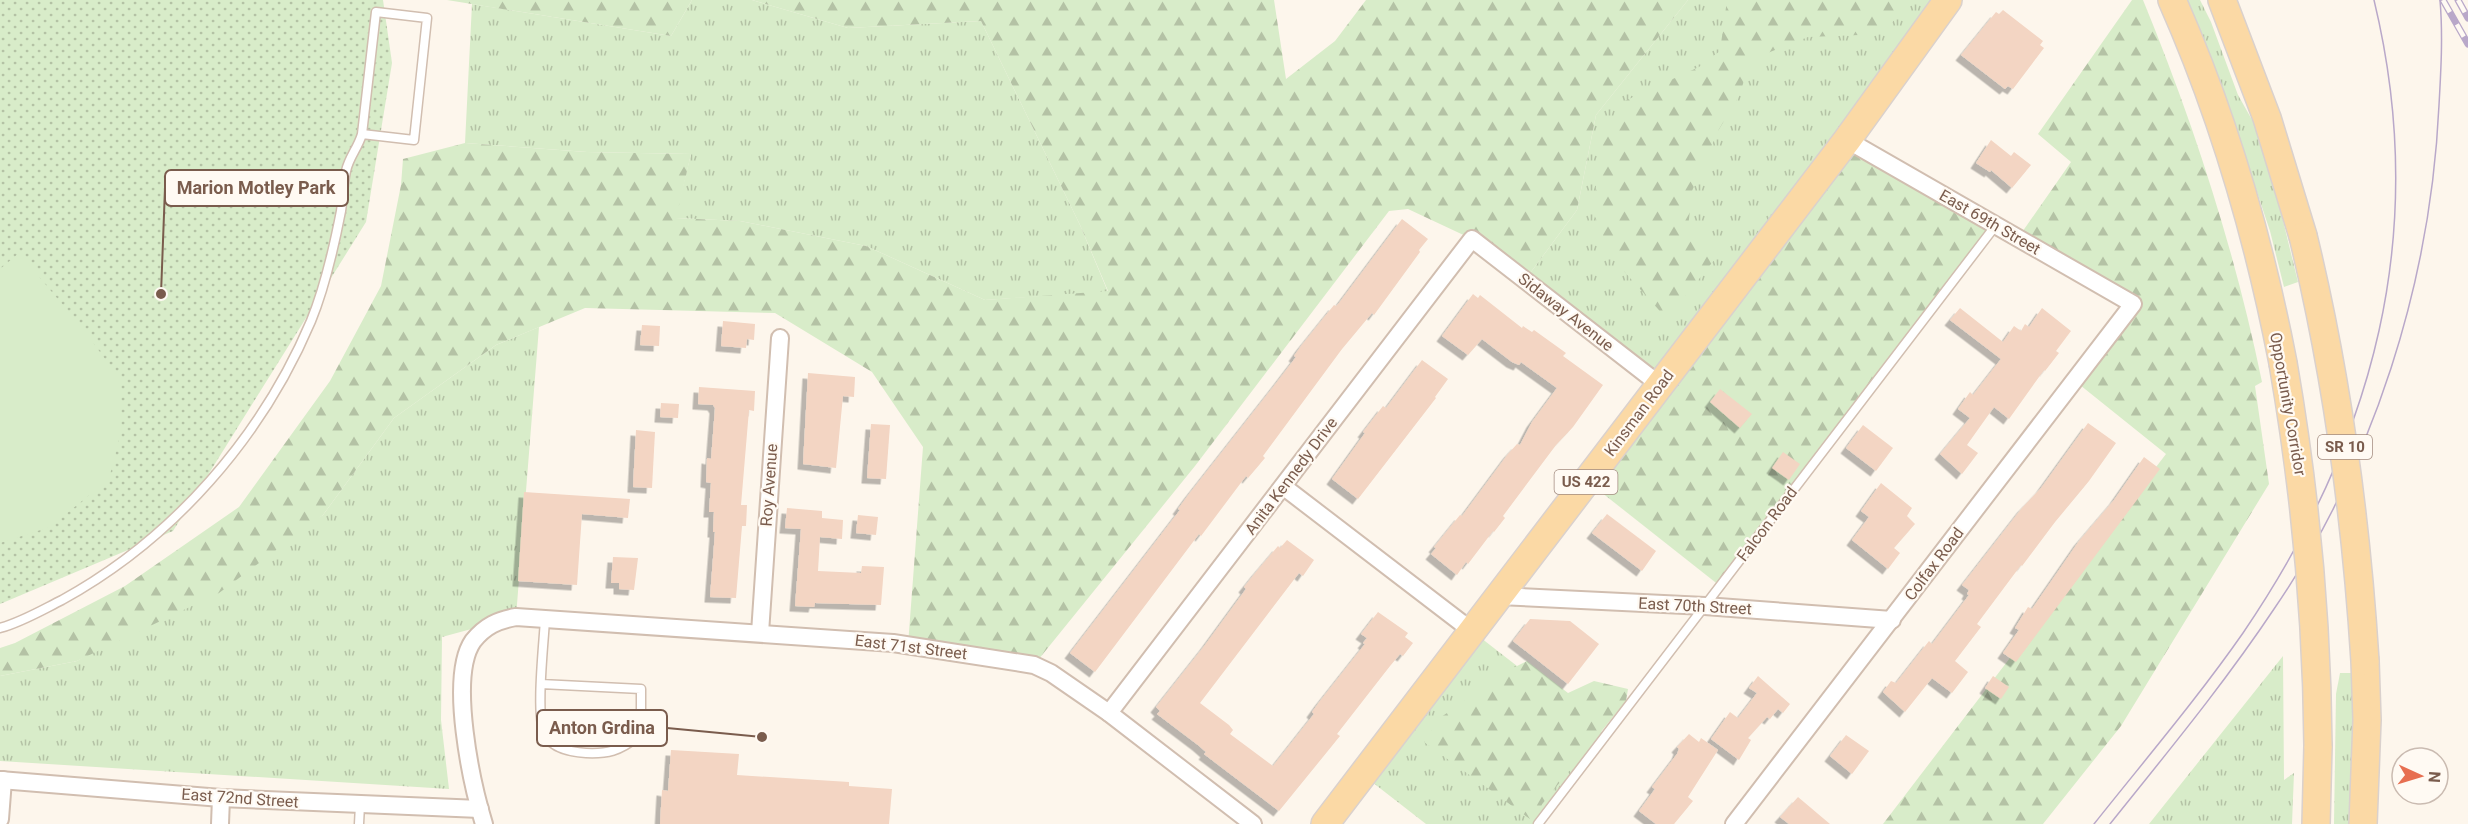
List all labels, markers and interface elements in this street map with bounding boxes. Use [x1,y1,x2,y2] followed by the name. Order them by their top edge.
[165,170,348,206] callout: Marion Motley Park
[177,177,336,198] text: Marion Motley Park
[1936,185,2044,259] street label: East 69th Street
[1515,269,1617,355] street label: Sidaway Avenue
[2266,331,2310,478] street label: Opportunity Corridor
[1600,366,1678,460] street label: Kinsman Road
[1241,414,1341,538] street label: Anita Kennedy Drive
[2318,435,2372,459] road number: SR 10
[757,443,781,527] street label: Roy Avenue
[1554,470,1618,494] road number: US 422
[1733,483,1801,565] street label: Falcon Road
[1900,524,1968,604] street label: Colfax Road
[1638,594,1752,618] street label: East 70th Street
[854,631,968,663] street label: East 71st Street
[537,710,667,746] callout: Anton Grdina
[549,717,655,738] text: Anton Grdina
[2390,746,2450,806] north arrow
[2425,771,2444,783] text: N
[181,784,299,812] street label: East 72nd Street

